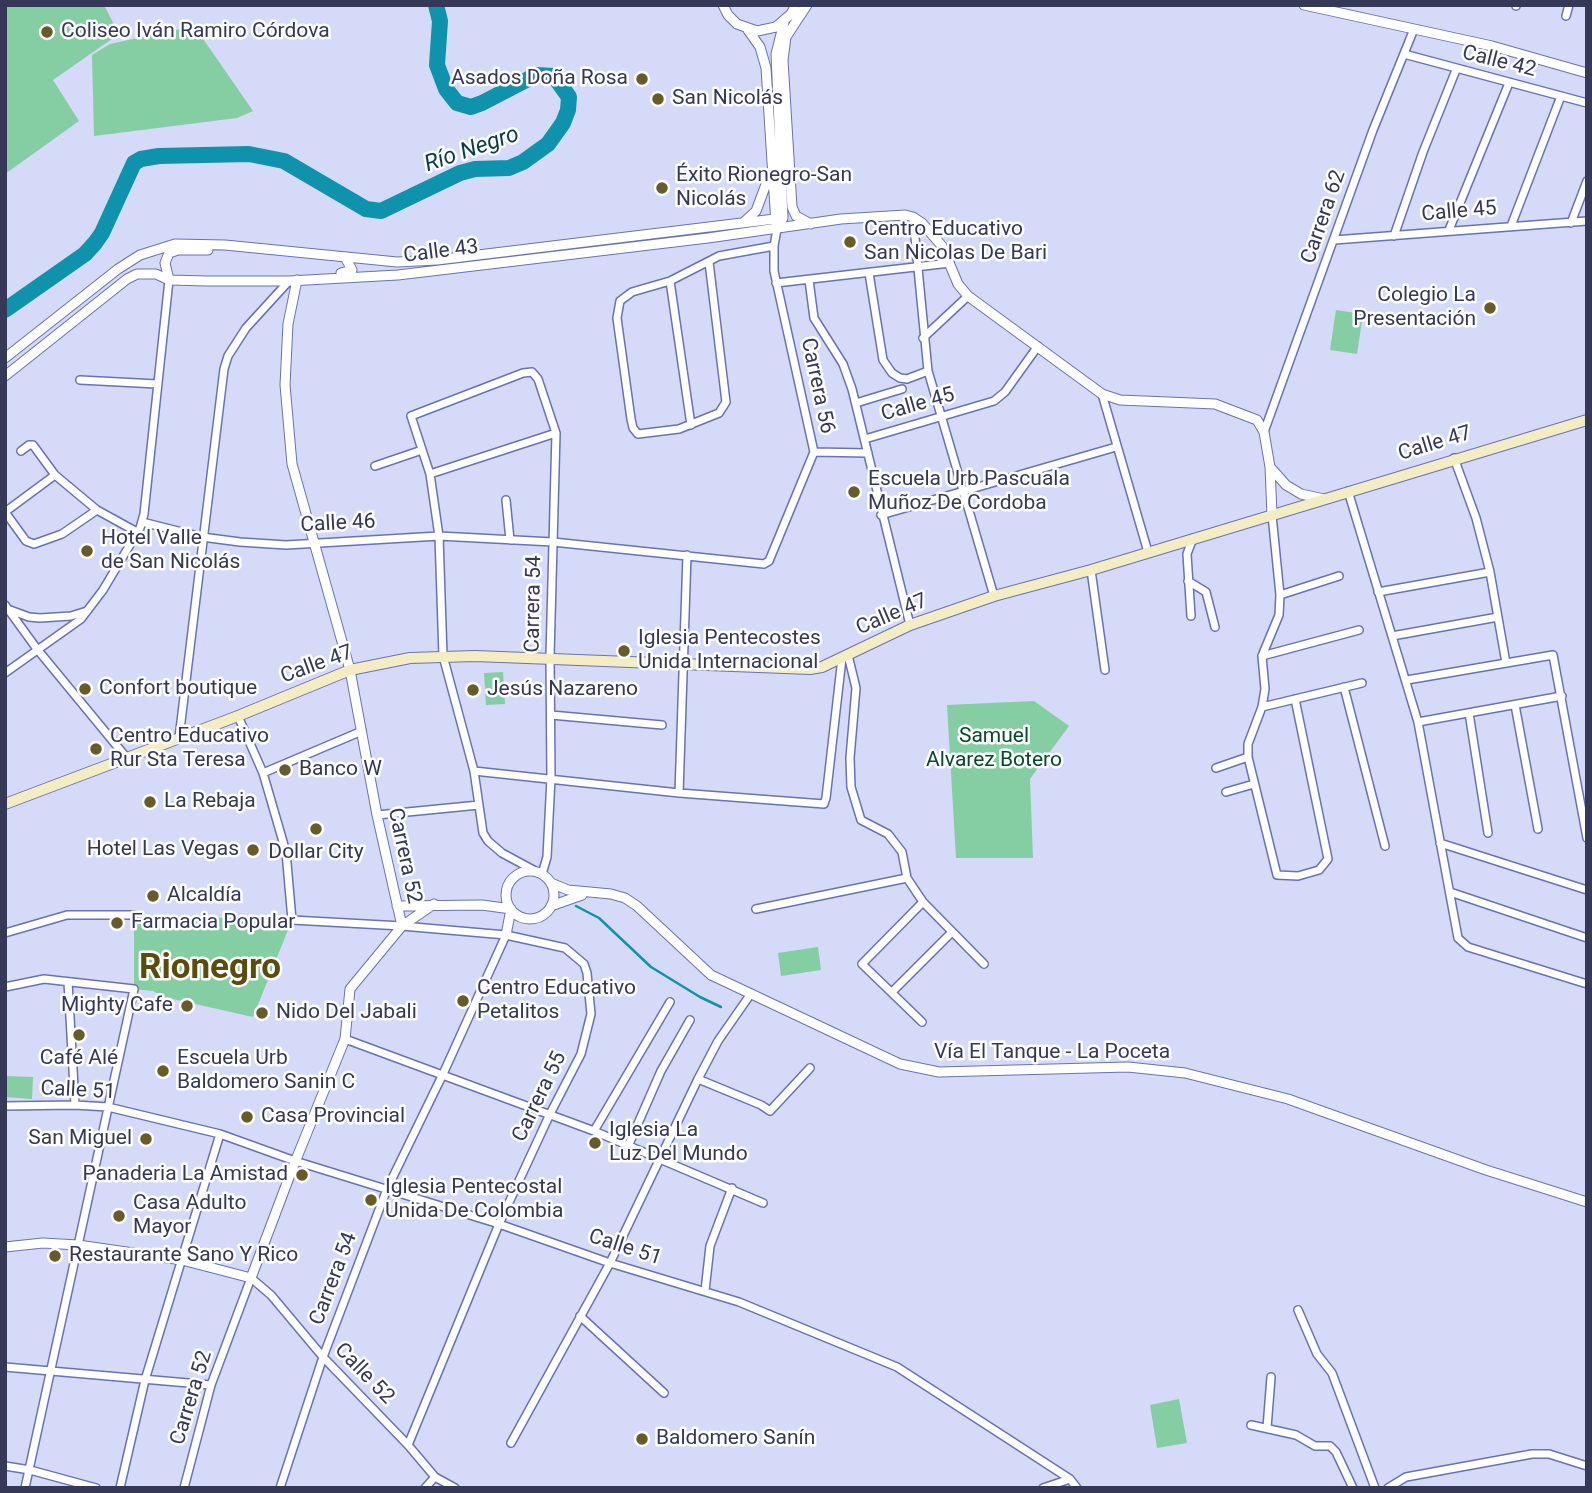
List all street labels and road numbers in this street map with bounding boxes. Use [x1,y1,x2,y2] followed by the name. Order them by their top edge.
[1459,41,1539,83] street label: Calle 42
[1296,167,1352,267] street label: Carrera 62
[1420,196,1498,228] street label: Calle 45
[402,235,480,269] street label: Calle 43
[795,336,839,436] street label: Carrera 56
[878,383,958,427] street label: Calle 45
[1395,421,1475,467] street label: Calle 47
[300,509,376,539] street label: Calle 46
[521,555,547,653] street label: Carrera 54
[852,589,932,641] street label: Calle 47
[277,640,357,690] street label: Calle 47
[382,806,426,906] street label: Carrera 52
[934,1040,1170,1066] street label: Vía El Tanque - La Poceta
[507,1048,573,1146] street label: Carrera 55
[40,1076,116,1106] street label: Calle 51
[585,1224,665,1272] street label: Calle 51
[305,1229,363,1329] street label: Carrera 54
[329,1338,399,1410] street label: Calle 52
[166,1348,218,1448] street label: Carrera 52

